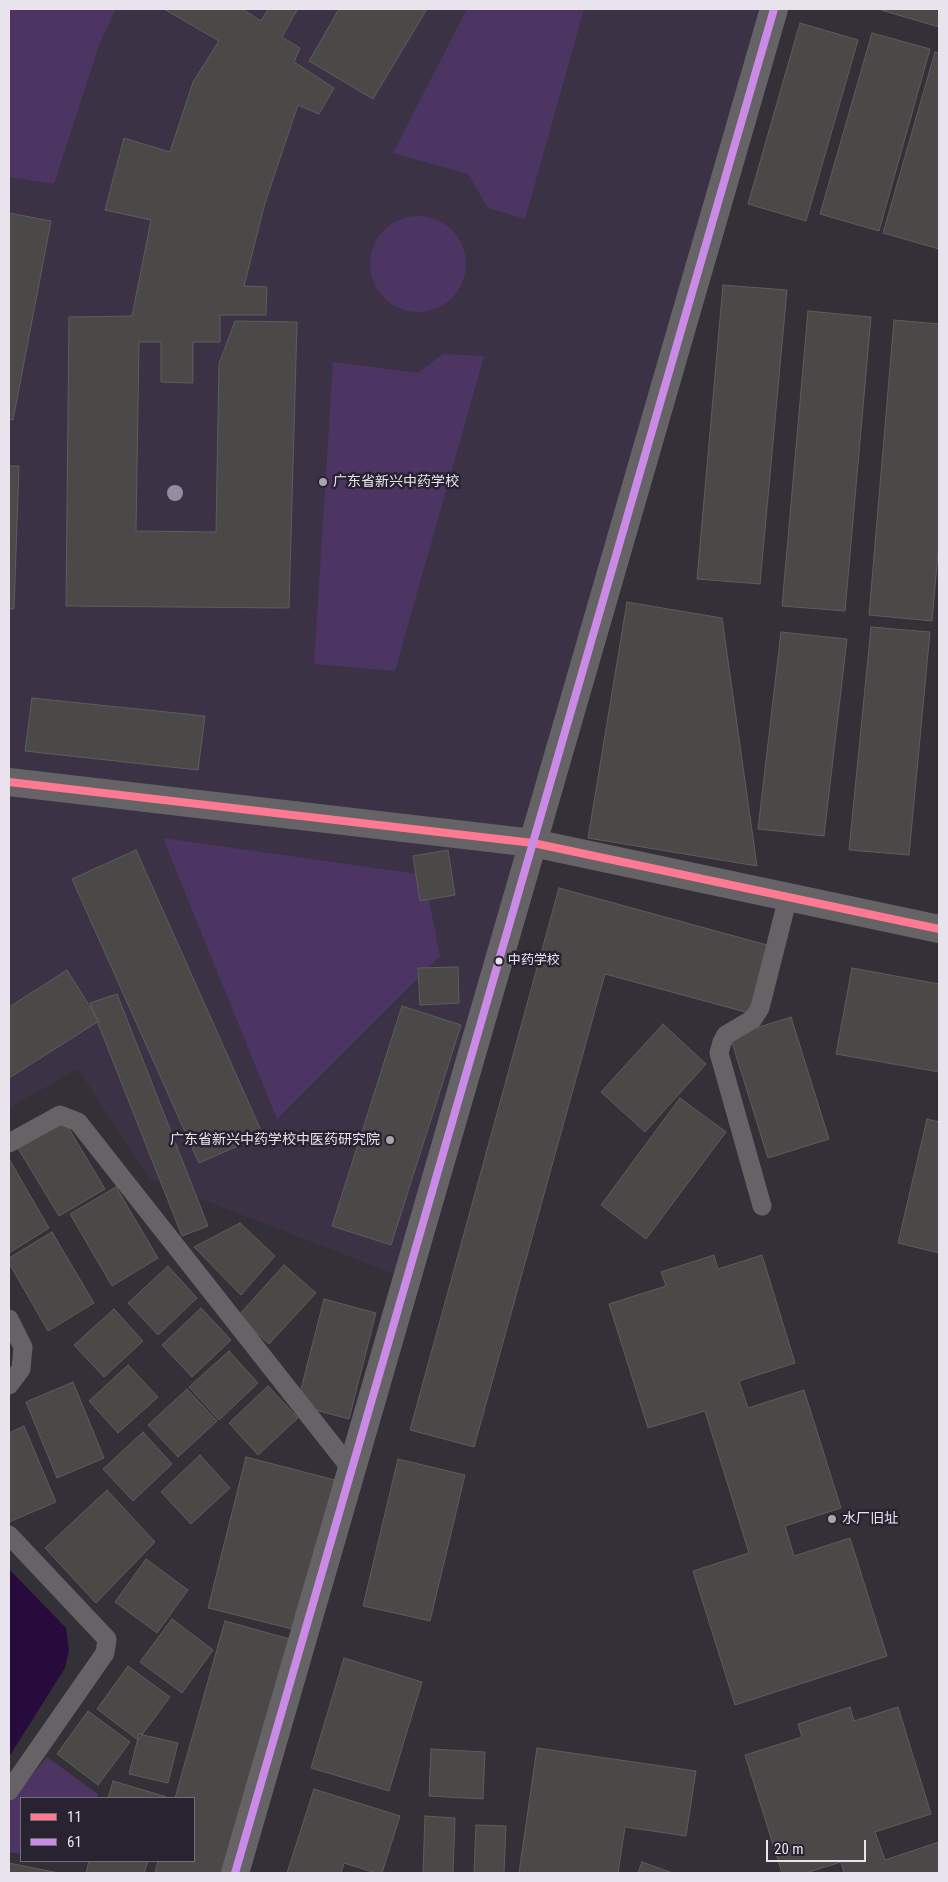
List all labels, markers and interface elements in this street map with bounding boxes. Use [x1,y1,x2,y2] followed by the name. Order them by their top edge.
[333,474,459,490] place label: 广东省新兴中药学校
[317,476,329,488] marker: 广东省新兴中药学校
[508,953,560,969] place label: 中药学校
[494,956,504,966] marker: 中药学校
[170,1132,380,1148] place label: 广东省新兴中药学校中医药研究院
[384,1134,396,1146] marker: 广东省新兴中药学校中医药研究院
[842,1511,898,1527] place label: 水厂旧址
[826,1513,838,1525] marker: 水厂旧址
[20,1797,195,1862] legend
[67,1808,82,1826] text: 11
[768,1830,868,1862] scale bar
[67,1833,82,1851] text: 61
[774,1840,804,1858] text: 20 m

